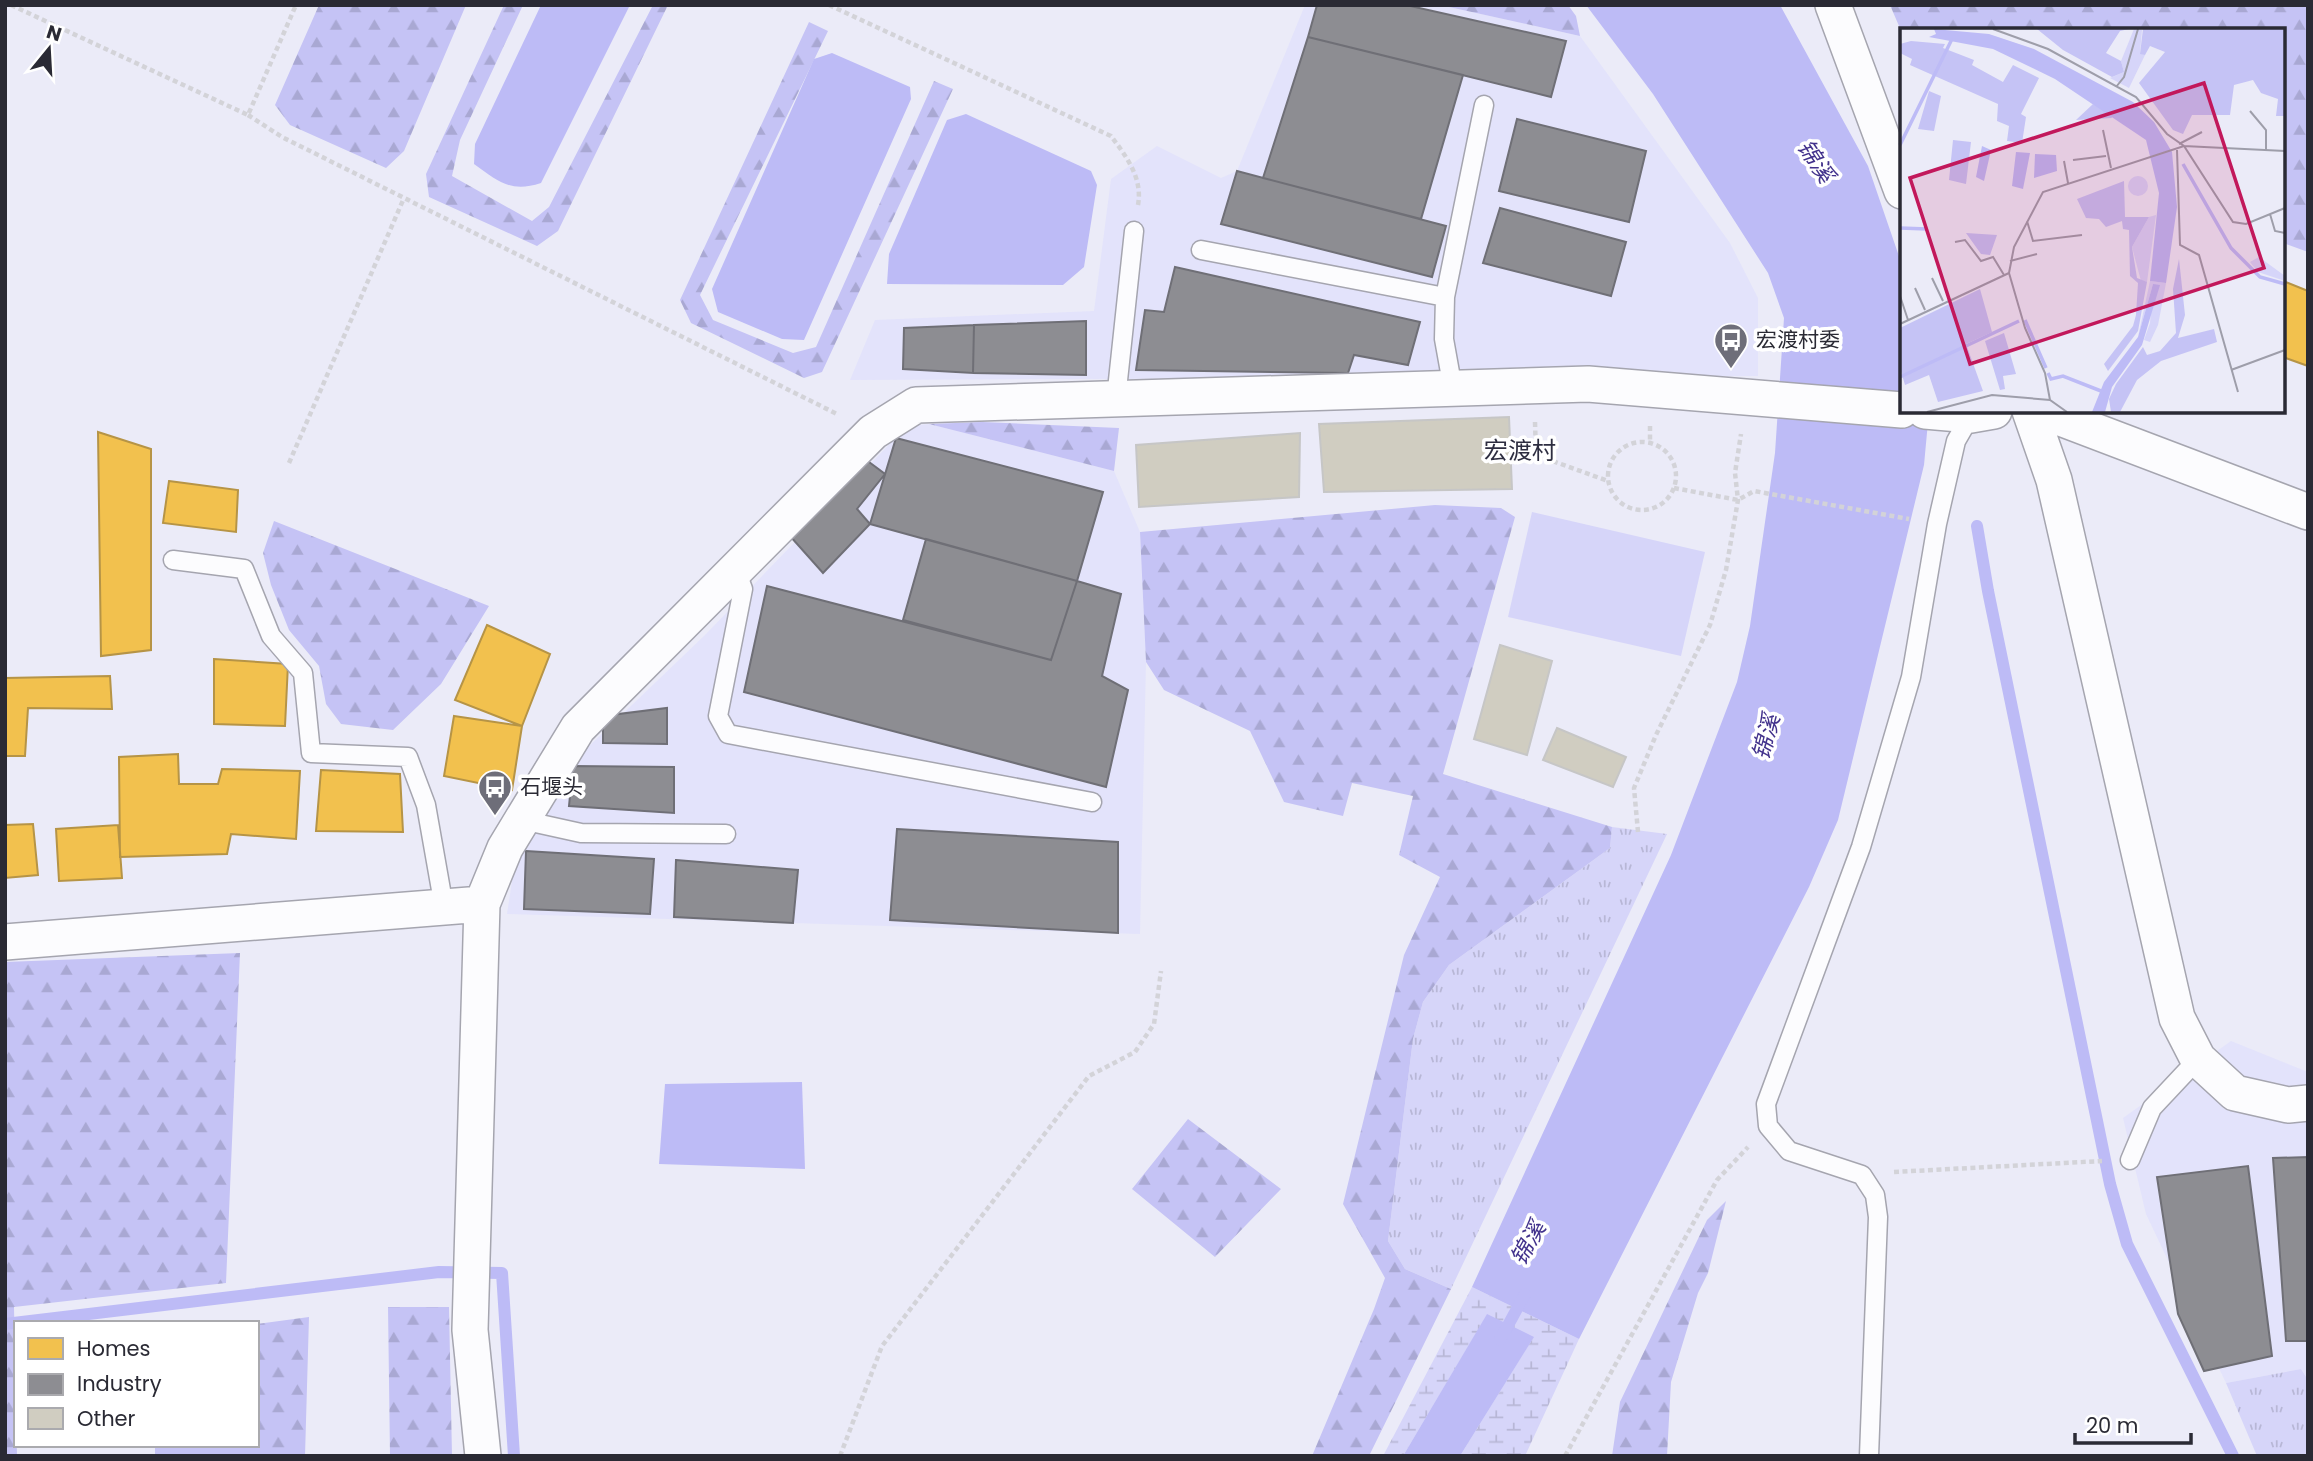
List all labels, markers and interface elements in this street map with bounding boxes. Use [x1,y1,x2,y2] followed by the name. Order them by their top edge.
[14,14,84,84] north arrow
[43,18,65,48] text: N
[1900,28,2285,413] inset map
[1790,133,1844,192] water label: 锦溪
[1712,321,1750,370] bus stop icon: 宏渡村委
[1756,325,1840,354] place label: 宏渡村委
[1484,434,1556,467] district label: 宏渡村
[1745,708,1788,763] water label: 锦溪
[476,768,514,817] bus stop icon: 石堰头
[520,772,583,801] place label: 石堰头
[1503,1213,1555,1271] water label: 锦溪
[14,1321,259,1447] legend
[77,1334,151,1363] text: Homes
[77,1369,162,1398] text: Industry
[2075,1402,2190,1446] scale bar
[77,1404,136,1433] text: Other
[2086,1411,2139,1440] text: 20 m

